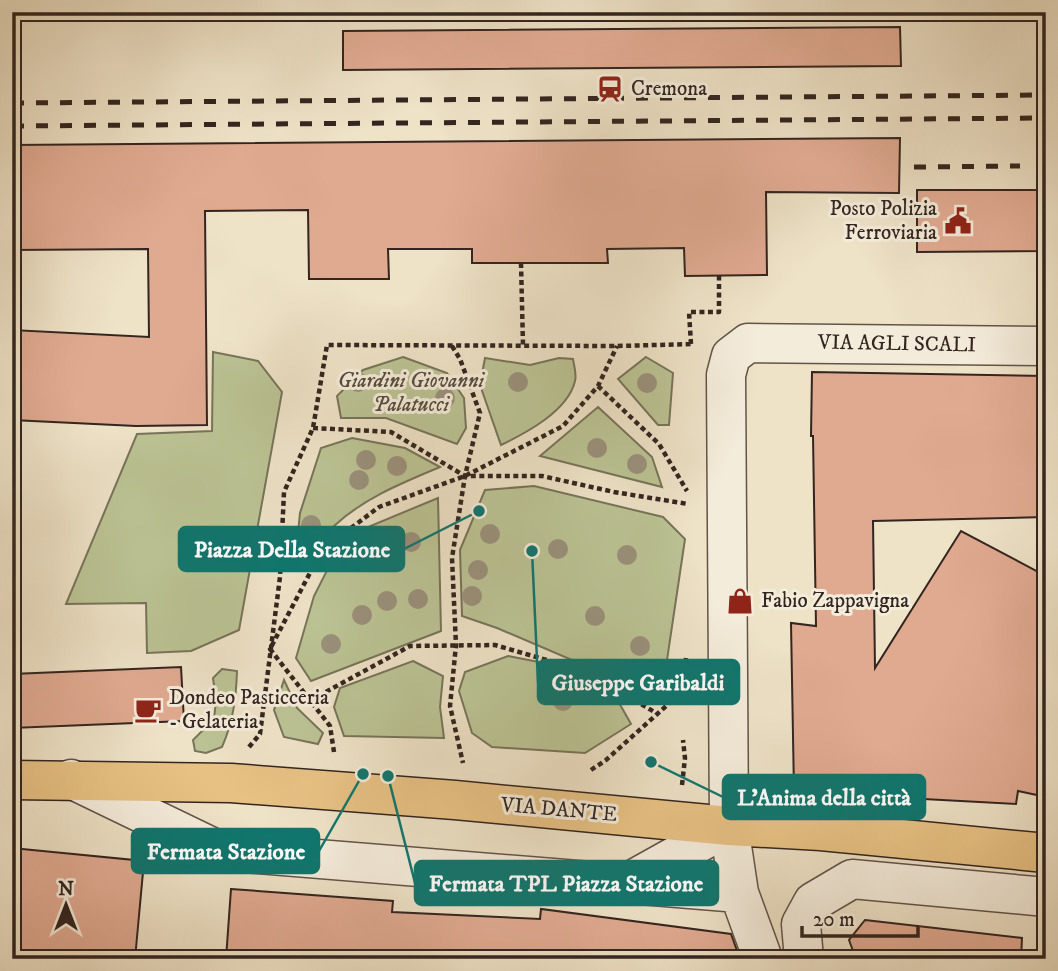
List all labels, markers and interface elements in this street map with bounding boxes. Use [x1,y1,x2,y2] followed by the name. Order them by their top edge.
[595,74,625,104] station icon: Cremona
[631,76,707,102] place label: Cremona
[829,196,937,246] place label: Posto Polizia Ferroviaria
[943,206,973,236] public building icon: Posto Polizia Ferroviaria
[817,330,976,358] street label: VIA AGLI SCALI
[338,368,486,418] park label: Giardini Giovanni Palatucci
[179,527,404,571] callout: Piazza Della Stazione
[194,536,391,565] text: Piazza Della Stazione
[725,586,755,616] shop icon: Fabio Zappavigna
[761,588,909,614] place label: Fabio Zappavigna
[538,660,739,704] callout: Giuseppe Garibaldi
[552,669,725,698] text: Giuseppe Garibaldi
[169,685,329,735] place label: Dondeo Pasticceria - Gelateria
[133,695,163,725] cafe icon: Dondeo Pasticceria - Gelateria
[723,775,925,819] callout: L'Anima della città
[737,784,912,813] text: L'Anima della città
[499,792,618,828] street label: VIA DANTE
[132,829,319,873] callout: Fermata Stazione
[147,838,306,867] text: Fermata Stazione
[415,861,718,905] callout: Fermata TPL Piazza Stazione
[32,870,102,940] north arrow
[429,870,704,899] text: Fermata TPL Piazza Stazione
[58,878,74,901] text: N
[802,894,918,938] scale bar
[813,907,855,933] text: 20 m

